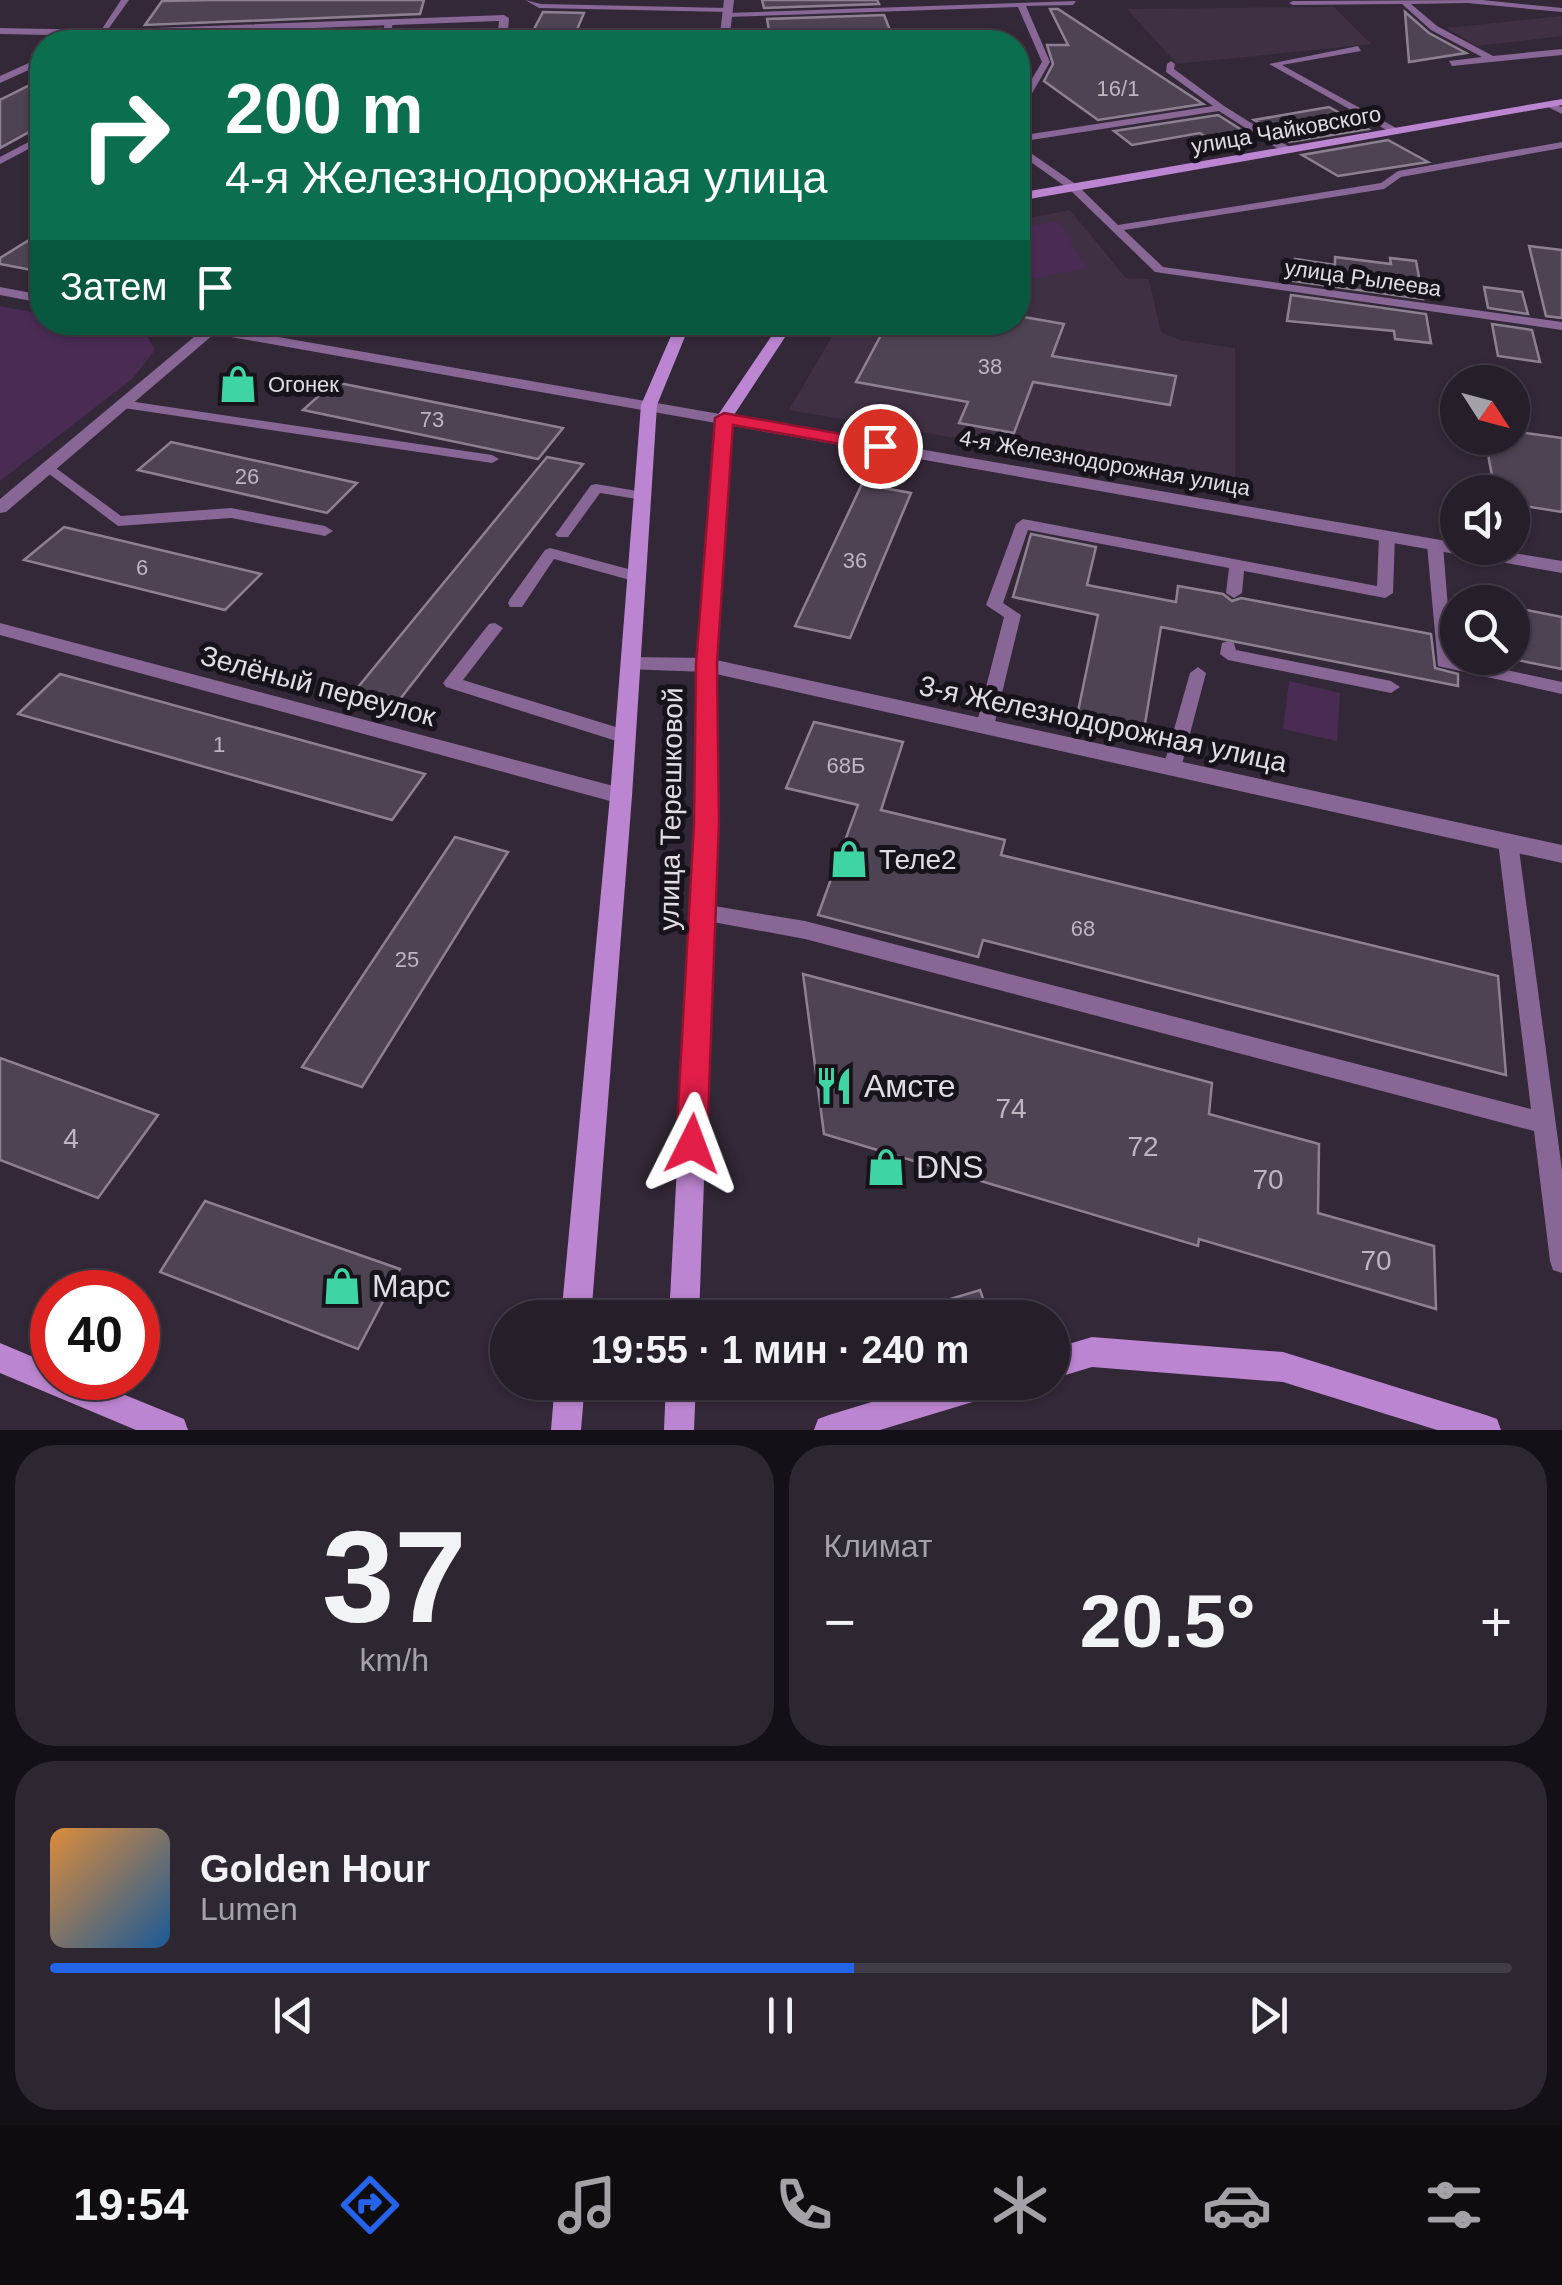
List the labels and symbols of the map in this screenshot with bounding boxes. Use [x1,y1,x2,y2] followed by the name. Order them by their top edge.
[1097,76,1139,101] house number: 16/1
[1189,101,1383,159] street label: улица Чайковского
[1283,255,1444,301] street label: улица Рылеева
[978,354,1002,379] house number: 38
[217,363,259,405] shop icon: Огонек
[1440,365,1530,455] north arrow
[268,372,339,397] place label: Огонек
[838,404,923,489] pin
[420,407,444,432] house number: 73
[958,425,1253,501] street label: 4-я Железнодорожная улица
[235,464,259,489] house number: 26
[843,548,867,573] house number: 36
[136,555,148,580] house number: 6
[197,640,440,732] street label: Зелёный переулок
[916,670,1290,778] street label: 3-я Железнодорожная улица
[653,687,689,931] street label: улица Терешковой
[213,732,225,757] house number: 1
[827,753,865,778] house number: 68Б
[828,838,870,880] shop icon: Теле2
[879,844,957,875] place label: Теле2
[1071,916,1095,941] house number: 68
[395,947,419,972] house number: 25
[813,1065,855,1107] restaurant icon: Амсте
[864,1068,955,1104] place label: Амсте
[640,1092,744,1196] position arrow
[995,1093,1027,1124] house number: 74
[63,1123,79,1154] house number: 4
[1127,1131,1159,1162] house number: 72
[865,1146,907,1188] shop icon: DNS
[916,1149,984,1185] place label: DNS
[1252,1164,1284,1195] house number: 70
[1360,1245,1392,1276] house number: 70
[321,1265,363,1307] shop icon: Марс
[372,1268,451,1304] place label: Марс
[30,1270,160,1400] speed limit sign: 40

